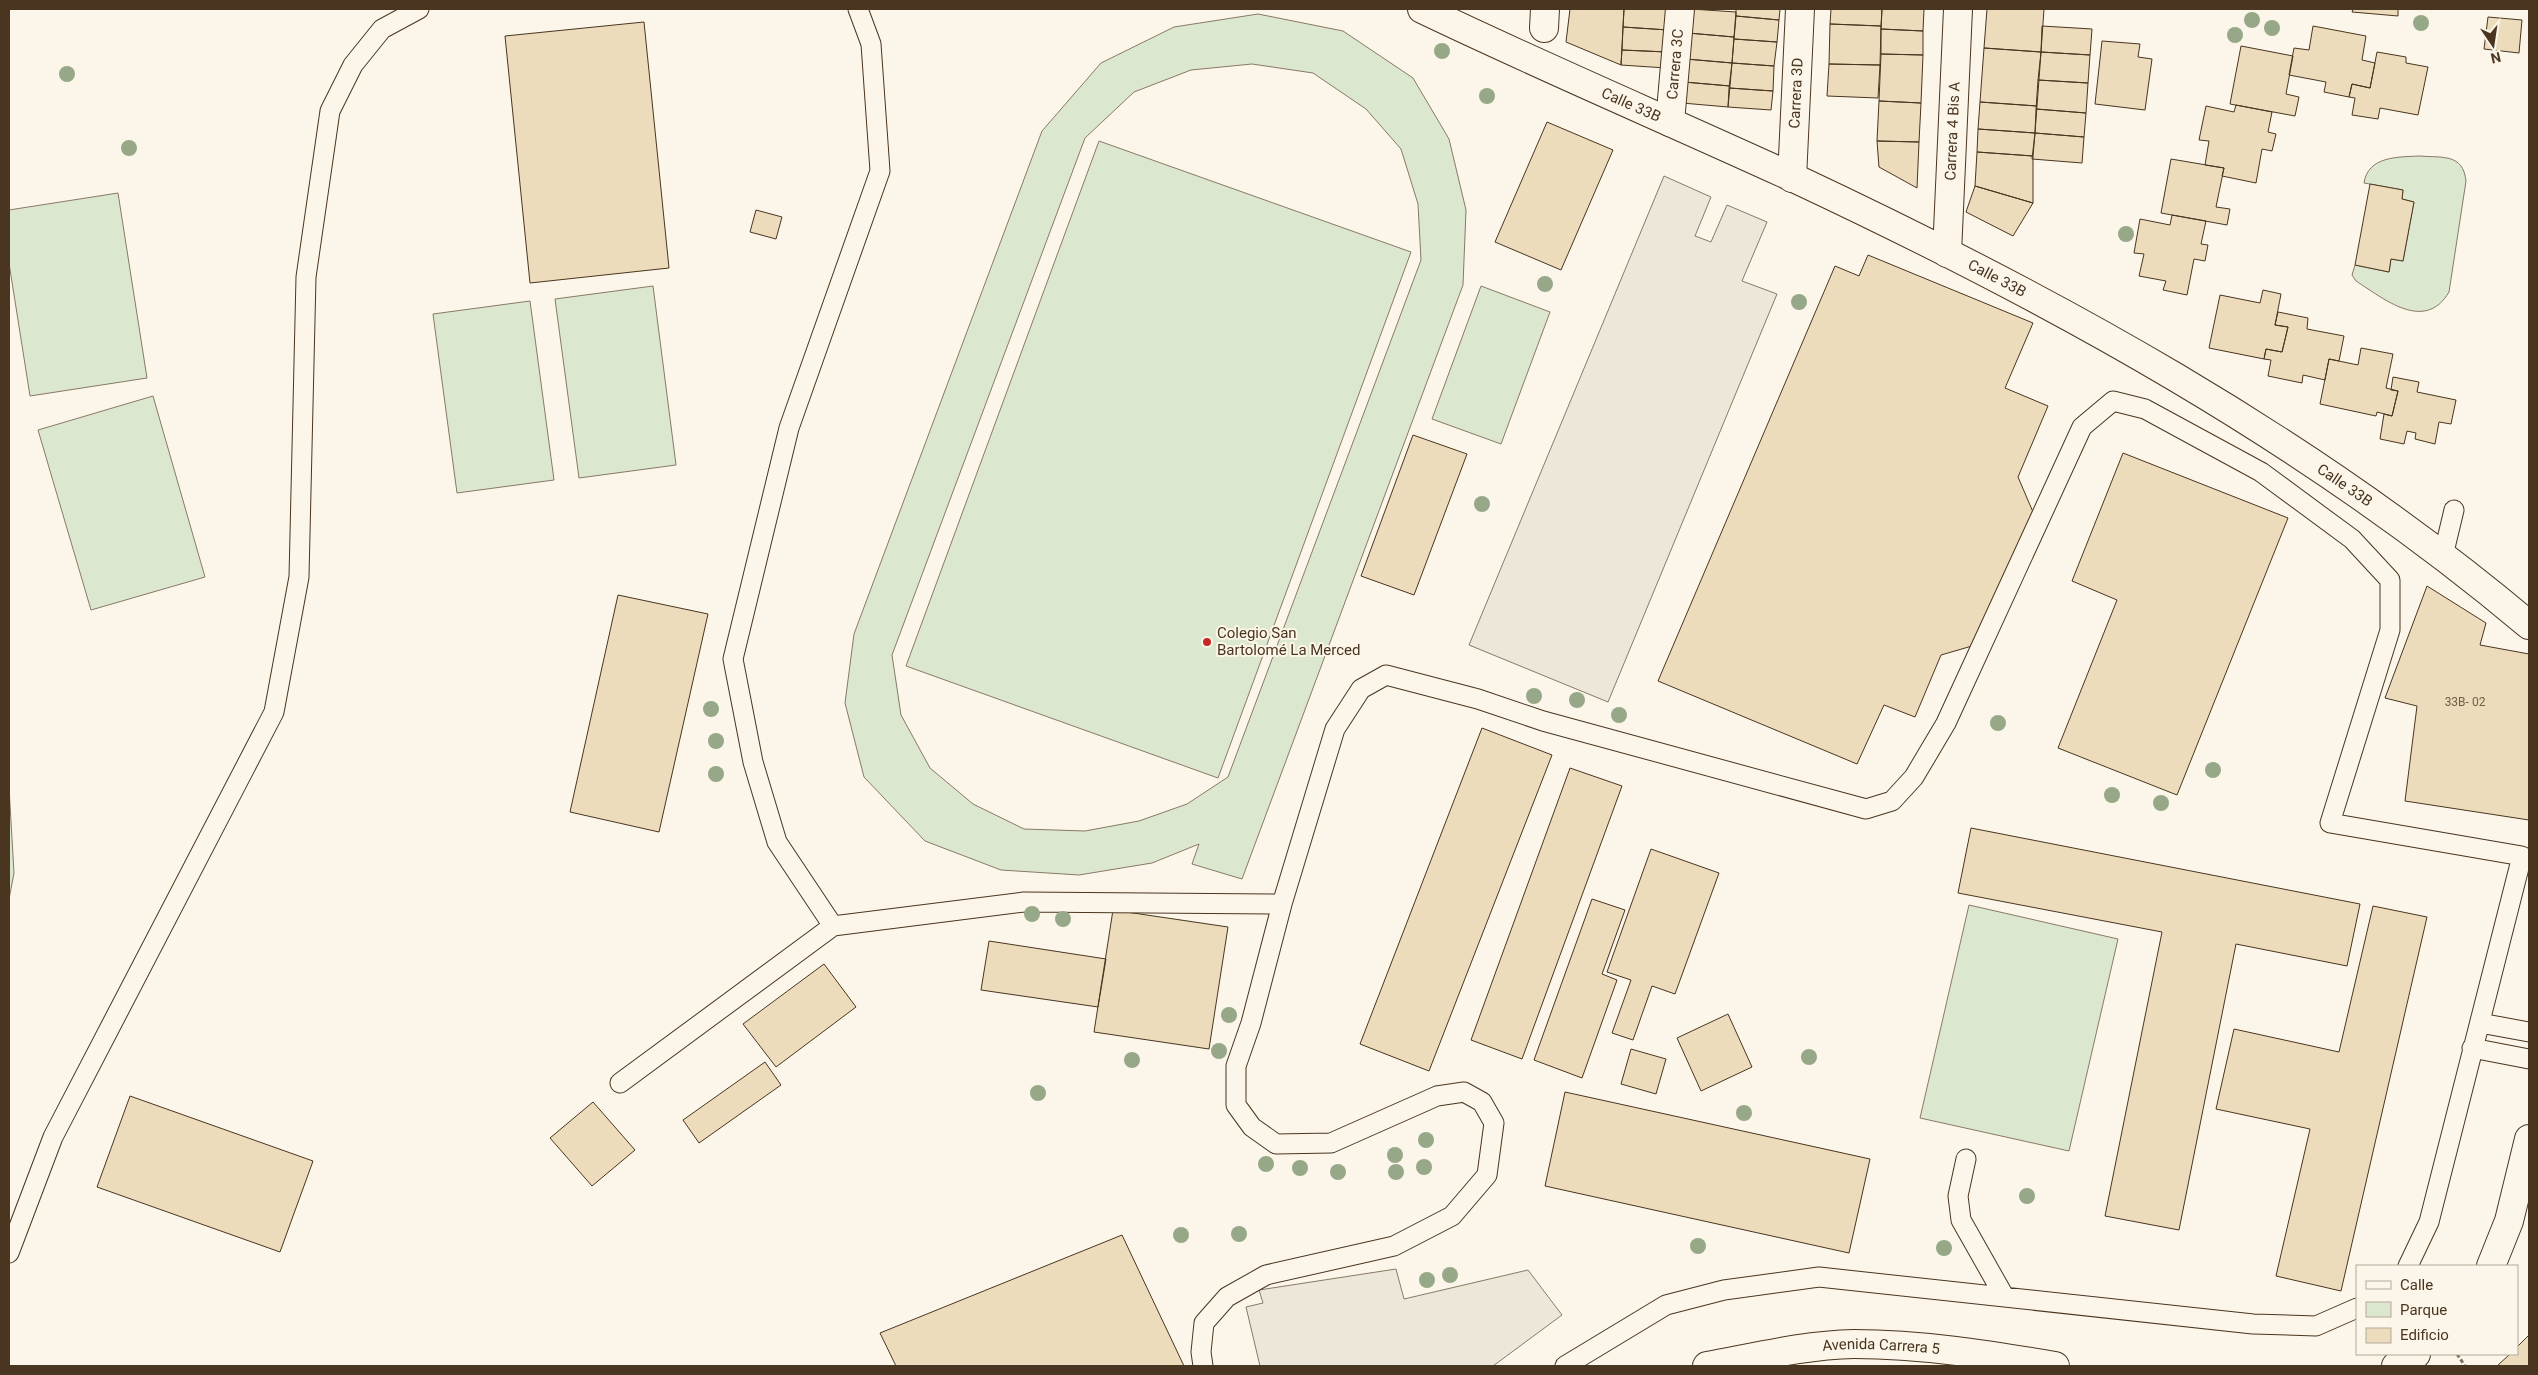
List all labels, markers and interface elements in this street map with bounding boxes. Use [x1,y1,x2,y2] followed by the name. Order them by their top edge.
[2468,20,2518,70] north arrow
[1663,28,1687,100] street label: Carrera 3C
[2489,49,2503,67] text: N
[1785,57,1807,129] street label: Carrera 3D
[1941,81,1964,181] street label: Carrera 4 Bis A
[1599,84,1664,126] street label: Calle 33B
[1965,256,2029,301] street label: Calle 33B
[2314,460,2376,511] street label: Calle 33B
[1217,624,1361,659] place label: Colegio San Bartolomé La Merced
[1201,636,1213,648] marker: Colegio San Bartolomé La Merced
[2445,695,2486,709] house number: 33B- 02
[2356,1265,2518,1355] legend
[2400,1276,2433,1294] text: Calle
[2400,1301,2447,1319] text: Parque
[2400,1326,2449,1344] text: Edificio
[1821,1335,1941,1358] street label: Avenida Carrera 5

